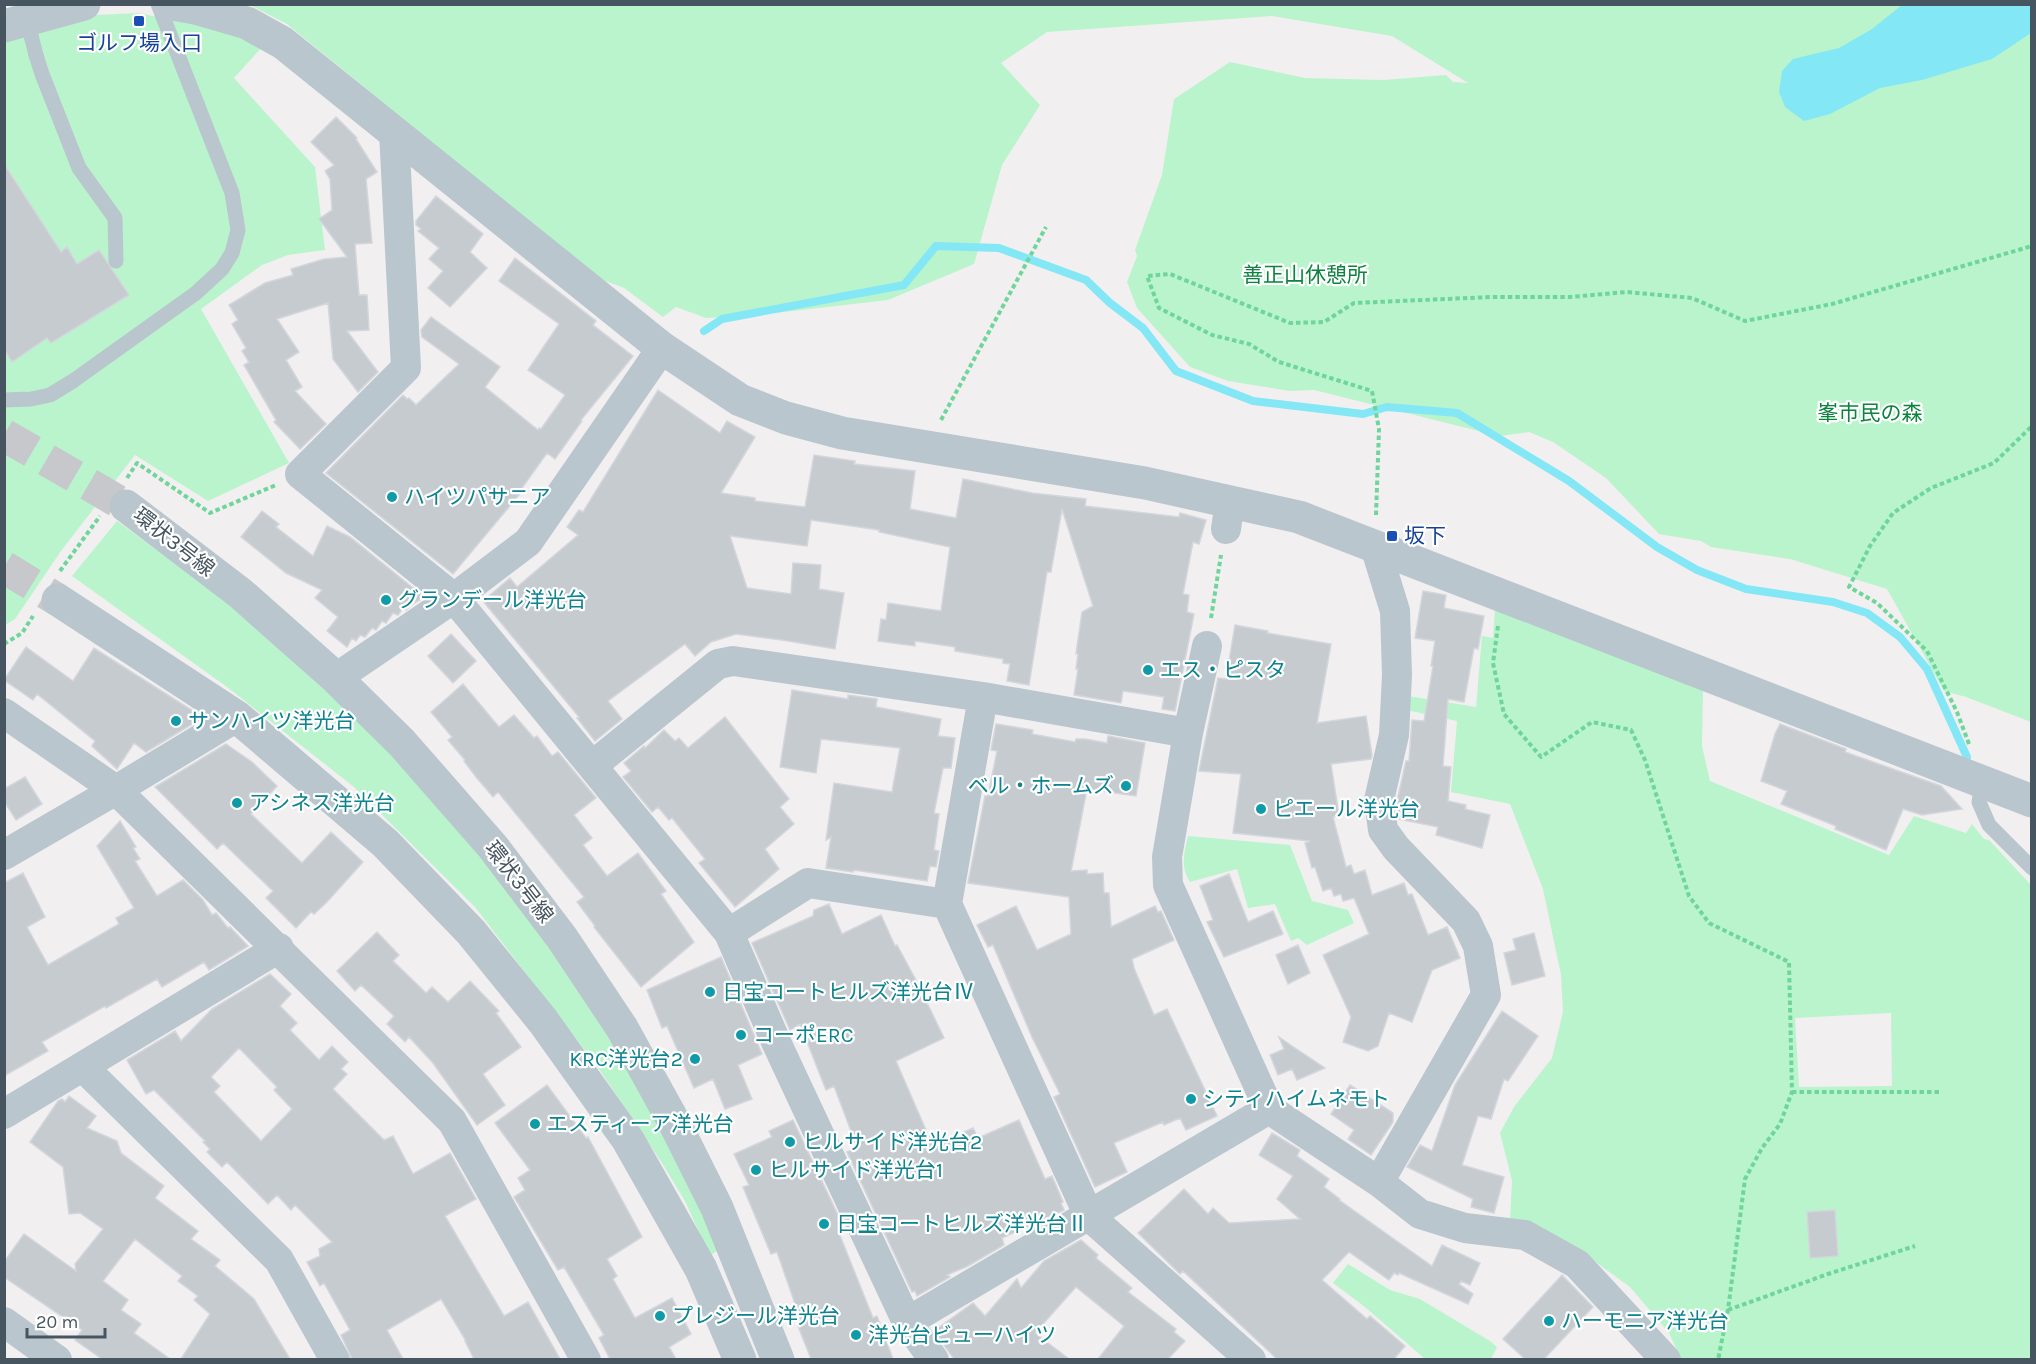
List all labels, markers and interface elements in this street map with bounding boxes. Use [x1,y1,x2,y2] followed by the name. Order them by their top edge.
[132,14,146,28] marker: ゴルフ場入口
[76,31,202,55] place label: ゴルフ場入口
[1242,263,1368,287] park label: 善正山休憩所
[1818,401,1923,425] park label: 峯市民の森
[404,485,551,509] place label: ハイツパサニア
[385,490,399,504] marker: ハイツパサニア
[129,503,219,581] street label: 環状3号線
[1404,524,1446,548] place label: 坂下
[1385,529,1399,543] marker: 坂下
[398,588,587,612] place label: グランデール洋光台
[379,593,393,607] marker: グランデール洋光台
[1160,658,1286,682] place label: エス・ピスタ
[1141,663,1155,677] marker: エス・ピスタ
[188,709,356,733] place label: サンハイツ洋光台
[169,714,183,728] marker: サンハイツ洋光台
[968,774,1114,798] place label: ベル・ホームズ
[1119,779,1133,793] marker: ベル・ホームズ
[249,791,395,815] place label: アシネス洋光台
[230,796,244,810] marker: アシネス洋光台
[1273,797,1420,821] place label: ピエール洋光台
[1254,802,1268,816] marker: ピエール洋光台
[480,837,558,927] street label: 環状3号線
[722,980,974,1004] place label: 日宝コートヒルズ洋光台Ⅳ
[703,985,717,999] marker: 日宝コートヒルズ洋光台Ⅳ
[753,1023,854,1047] place label: コーポERC
[734,1028,748,1042] marker: コーポERC
[569,1047,683,1071] place label: KRC洋光台2
[688,1052,702,1066] marker: KRC洋光台2
[1203,1087,1390,1111] place label: シティハイムネモト
[1184,1092,1198,1106] marker: シティハイムネモト
[547,1112,734,1136] place label: エスティーア洋光台
[528,1117,542,1131] marker: エスティーア洋光台
[802,1130,982,1154] place label: ヒルサイド洋光台2
[783,1135,797,1149] marker: ヒルサイド洋光台2
[768,1158,943,1182] place label: ヒルサイド洋光台1
[749,1163,763,1177] marker: ヒルサイド洋光台1
[836,1212,1088,1236] place label: 日宝コートヒルズ洋光台Ⅱ
[817,1217,831,1231] marker: 日宝コートヒルズ洋光台Ⅱ
[27,1301,105,1339] scale bar
[672,1304,840,1328] place label: プレジール洋光台
[653,1309,667,1323] marker: プレジール洋光台
[1561,1309,1729,1333] place label: ハーモニア洋光台
[36,1311,78,1333] text: 20 m
[1542,1314,1556,1328] marker: ハーモニア洋光台
[868,1323,1056,1347] place label: 洋光台ビューハイツ
[849,1328,863,1342] marker: 洋光台ビューハイツ

